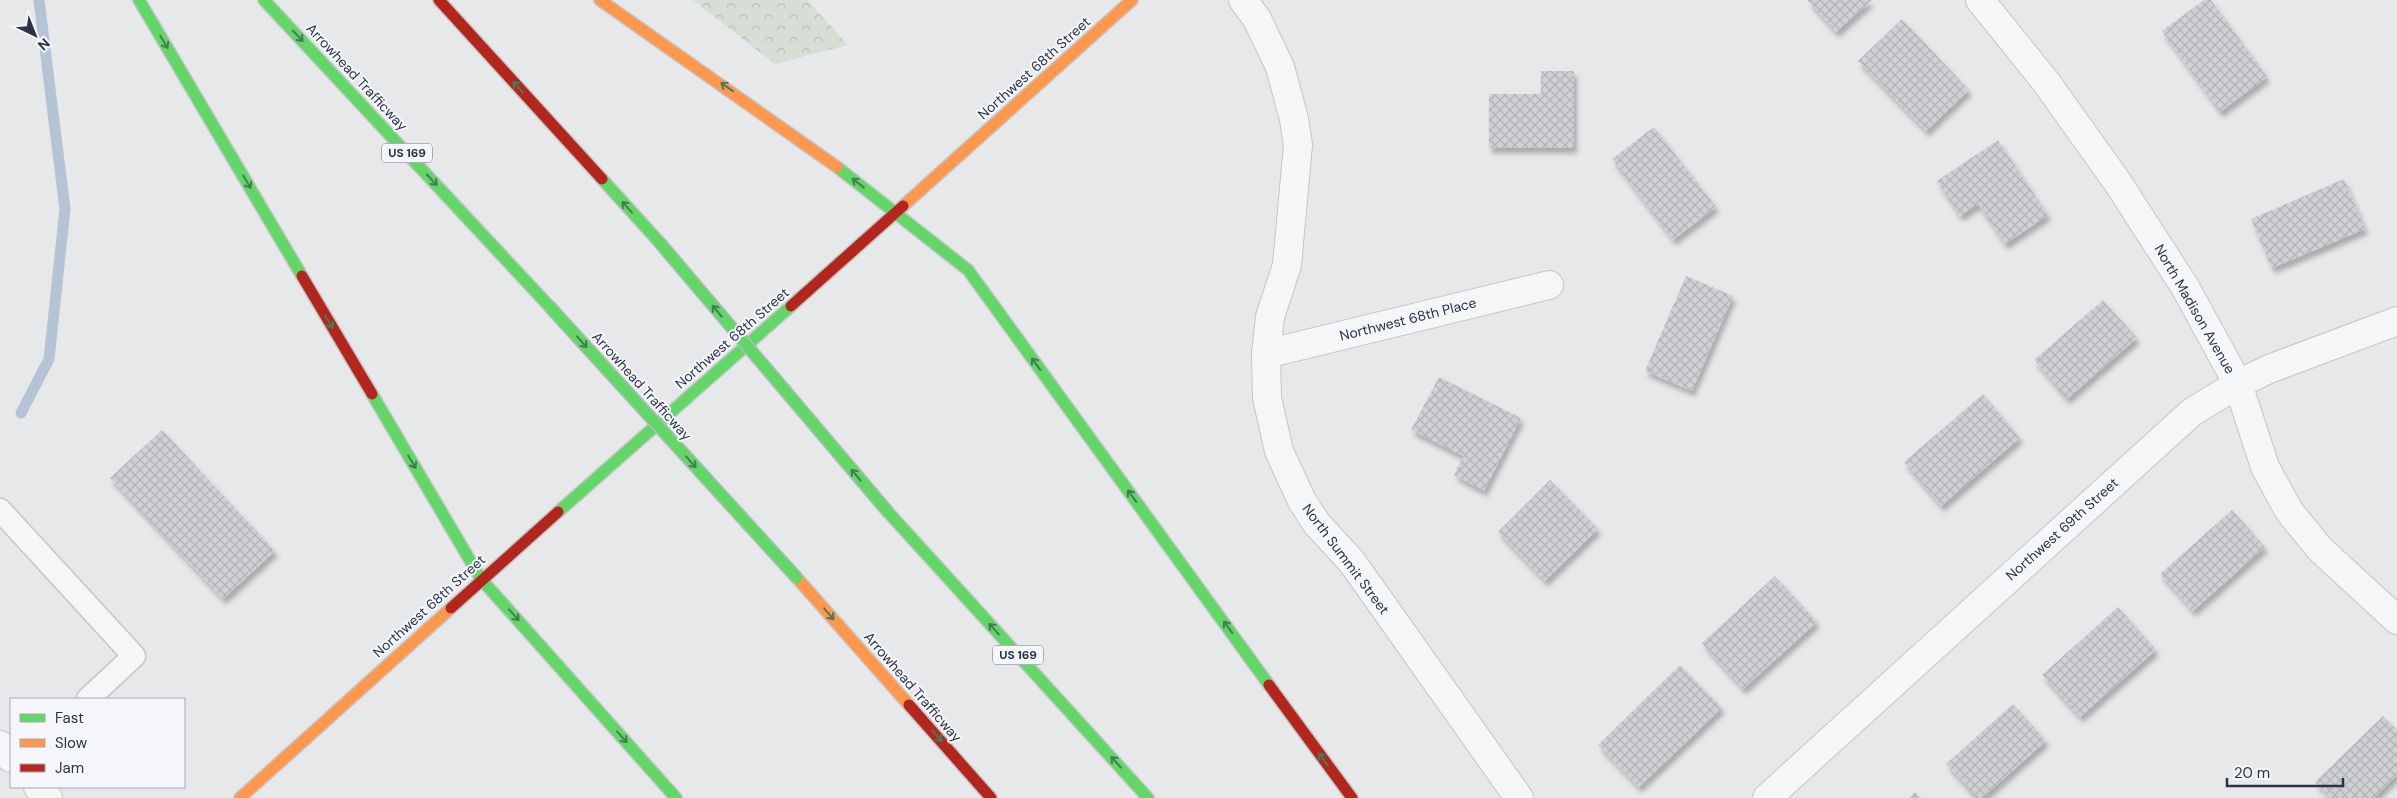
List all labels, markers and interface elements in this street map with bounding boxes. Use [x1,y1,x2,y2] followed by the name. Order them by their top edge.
[10,10,60,60] north arrow
[974,13,1094,123] street label: Northwest 68th Street
[303,20,412,135] street label: Arrowhead Trafficway
[292,29,304,42] one-way arrow
[34,34,54,55] text: N
[159,34,169,49] one-way arrow
[512,80,524,93] one-way arrow
[720,82,734,92] one-way arrow
[382,144,432,162] road number: US 169
[242,174,252,188] one-way arrow
[426,174,438,187] one-way arrow
[852,178,865,189] one-way arrow
[621,201,633,214] one-way arrow
[2151,241,2239,377] street label: North Madison Avenue
[671,284,793,392] street label: Northwest 68th Street
[1338,293,1478,345] street label: Northwest 68th Place
[711,304,723,317] one-way arrow
[325,314,335,328] one-way arrow
[588,328,696,444] street label: Arrowhead Trafficway
[576,336,588,349] one-way arrow
[1031,358,1042,371] one-way arrow
[407,454,417,468] one-way arrow
[686,456,697,469] one-way arrow
[851,468,862,481] one-way arrow
[2002,474,2122,584] street label: Northwest 69th Street
[1127,489,1137,503] one-way arrow
[1299,500,1393,618] street label: North Summit Street
[369,551,489,661] street label: Northwest 68th Street
[824,608,835,621] one-way arrow
[508,609,519,622] one-way arrow
[1222,621,1233,634] one-way arrow
[989,622,1000,635] one-way arrow
[860,628,966,746] street label: Arrowhead Trafficway
[993,646,1043,664] road number: US 169
[10,698,185,788] legend
[55,708,84,728] text: Fast
[616,730,627,743] one-way arrow
[931,730,943,743] one-way arrow
[55,733,88,753] text: Slow
[1318,752,1328,766] one-way arrow
[1110,755,1121,768] one-way arrow
[2227,756,2343,788] scale bar
[55,758,84,778] text: Jam
[2234,763,2270,783] text: 20 m

